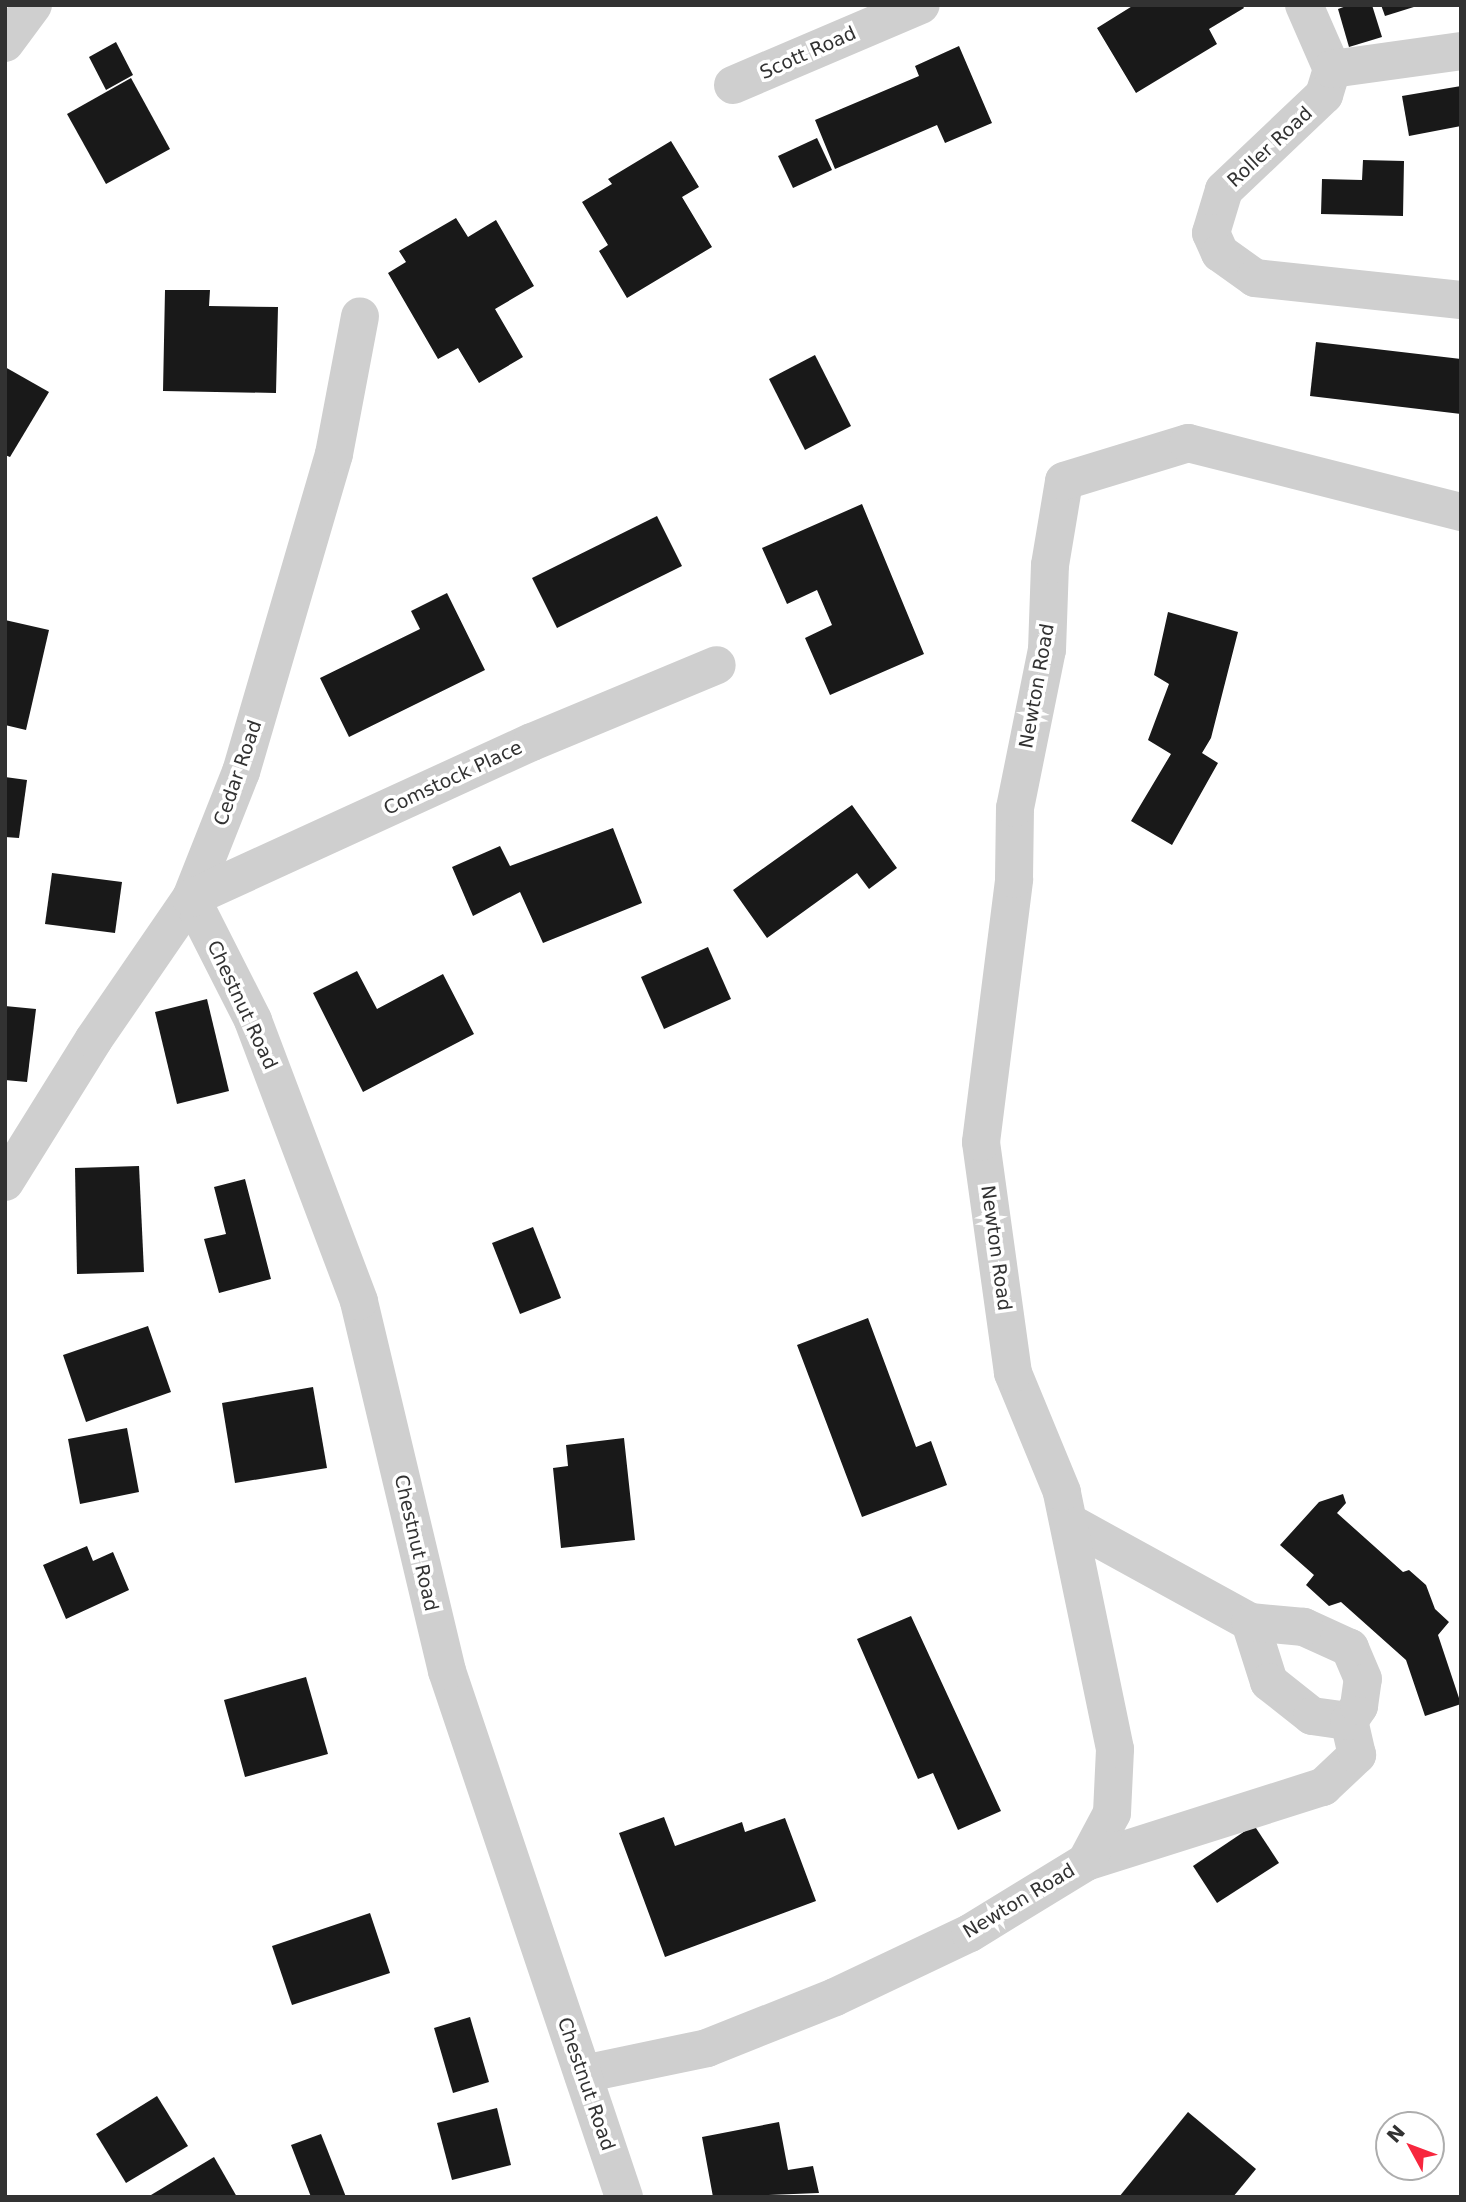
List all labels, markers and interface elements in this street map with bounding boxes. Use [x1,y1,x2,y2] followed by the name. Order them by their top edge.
[756,22,860,84] street label: Scott Road
[1223,102,1317,192] street label: Roller Road
[1015,622,1059,750] street label: Newton Road
[209,717,267,829] street label: Cedar Road
[380,736,526,820] street label: Comstock Place
[202,937,282,1073] street label: Chestnut Road
[976,1184,1016,1312] street label: Newton Road
[389,1472,443,1614] street label: Chestnut Road
[959,1859,1079,1943] street label: Newton Road
[552,2014,620,2154] street label: Chestnut Road
[1375,2111,1445,2181] north arrow
[1382,2120,1409,2147] text: N

